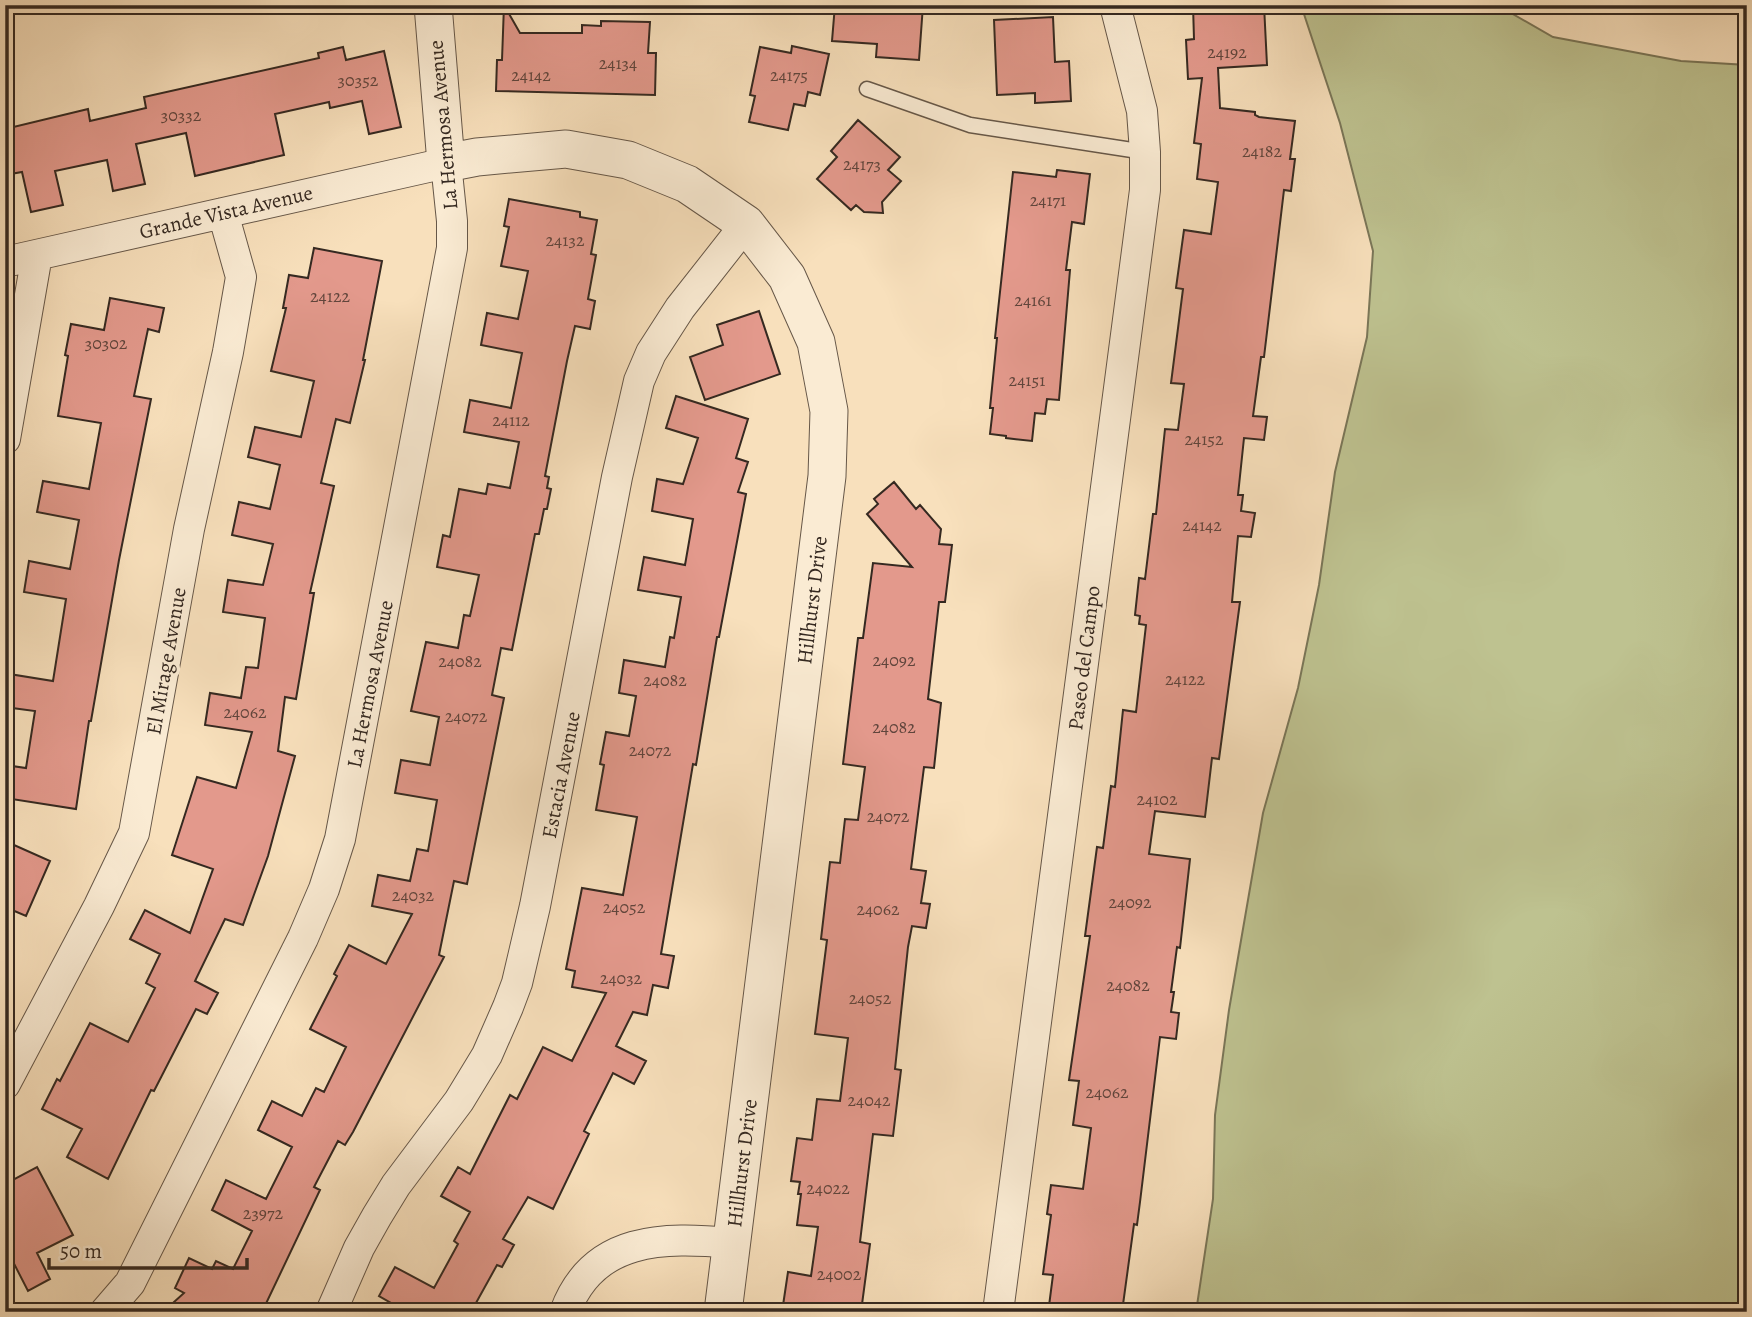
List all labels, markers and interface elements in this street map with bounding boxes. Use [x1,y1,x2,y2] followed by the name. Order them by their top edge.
[422,39,464,211] street label: La Hermosa Avenue
[1207,40,1247,64] house number: 24192
[599,51,637,75] house number: 24134
[511,63,551,87] house number: 24142
[770,63,808,87] house number: 24175
[338,68,379,92] house number: 30352
[161,103,202,127] house number: 30332
[1242,139,1283,163] house number: 24182
[843,152,881,176] house number: 24173
[136,178,316,246] street label: Grande Vista Avenue
[1030,188,1066,212] house number: 24171
[546,228,585,252] house number: 24132
[310,284,350,308] house number: 24122
[1014,288,1052,312] house number: 24161
[85,331,128,355] house number: 30302
[1009,368,1045,392] house number: 24151
[492,408,530,432] house number: 24112
[1184,427,1224,451] house number: 24152
[1182,513,1222,537] house number: 24142
[790,534,834,666] street label: Hillhurst Drive
[1061,584,1107,732] street label: Paseo del Campo
[139,585,193,737] street label: El Mirage Avenue
[340,598,400,770] street label: La Hermosa Avenue
[872,648,916,672] house number: 24092
[438,649,482,673] house number: 24082
[1165,667,1205,691] house number: 24122
[643,668,687,692] house number: 24082
[223,700,267,724] house number: 24062
[445,704,488,728] house number: 24072
[535,709,587,841] street label: Estacia Avenue
[872,715,916,739] house number: 24082
[629,738,672,762] house number: 24072
[1136,787,1178,811] house number: 24102
[867,804,910,828] house number: 24072
[392,883,435,907] house number: 24032
[1108,890,1152,914] house number: 24092
[603,895,646,919] house number: 24052
[856,897,900,921] house number: 24062
[600,966,643,990] house number: 24032
[1106,973,1150,997] house number: 24082
[849,986,892,1010] house number: 24052
[1085,1080,1129,1104] house number: 24062
[847,1088,891,1112] house number: 24042
[720,1097,764,1229] street label: Hillhurst Drive
[806,1176,850,1200] house number: 24022
[243,1201,284,1225] house number: 23972
[49,1226,247,1270] scale bar
[60,1237,102,1265] text: 50 m
[817,1262,862,1286] house number: 24002

